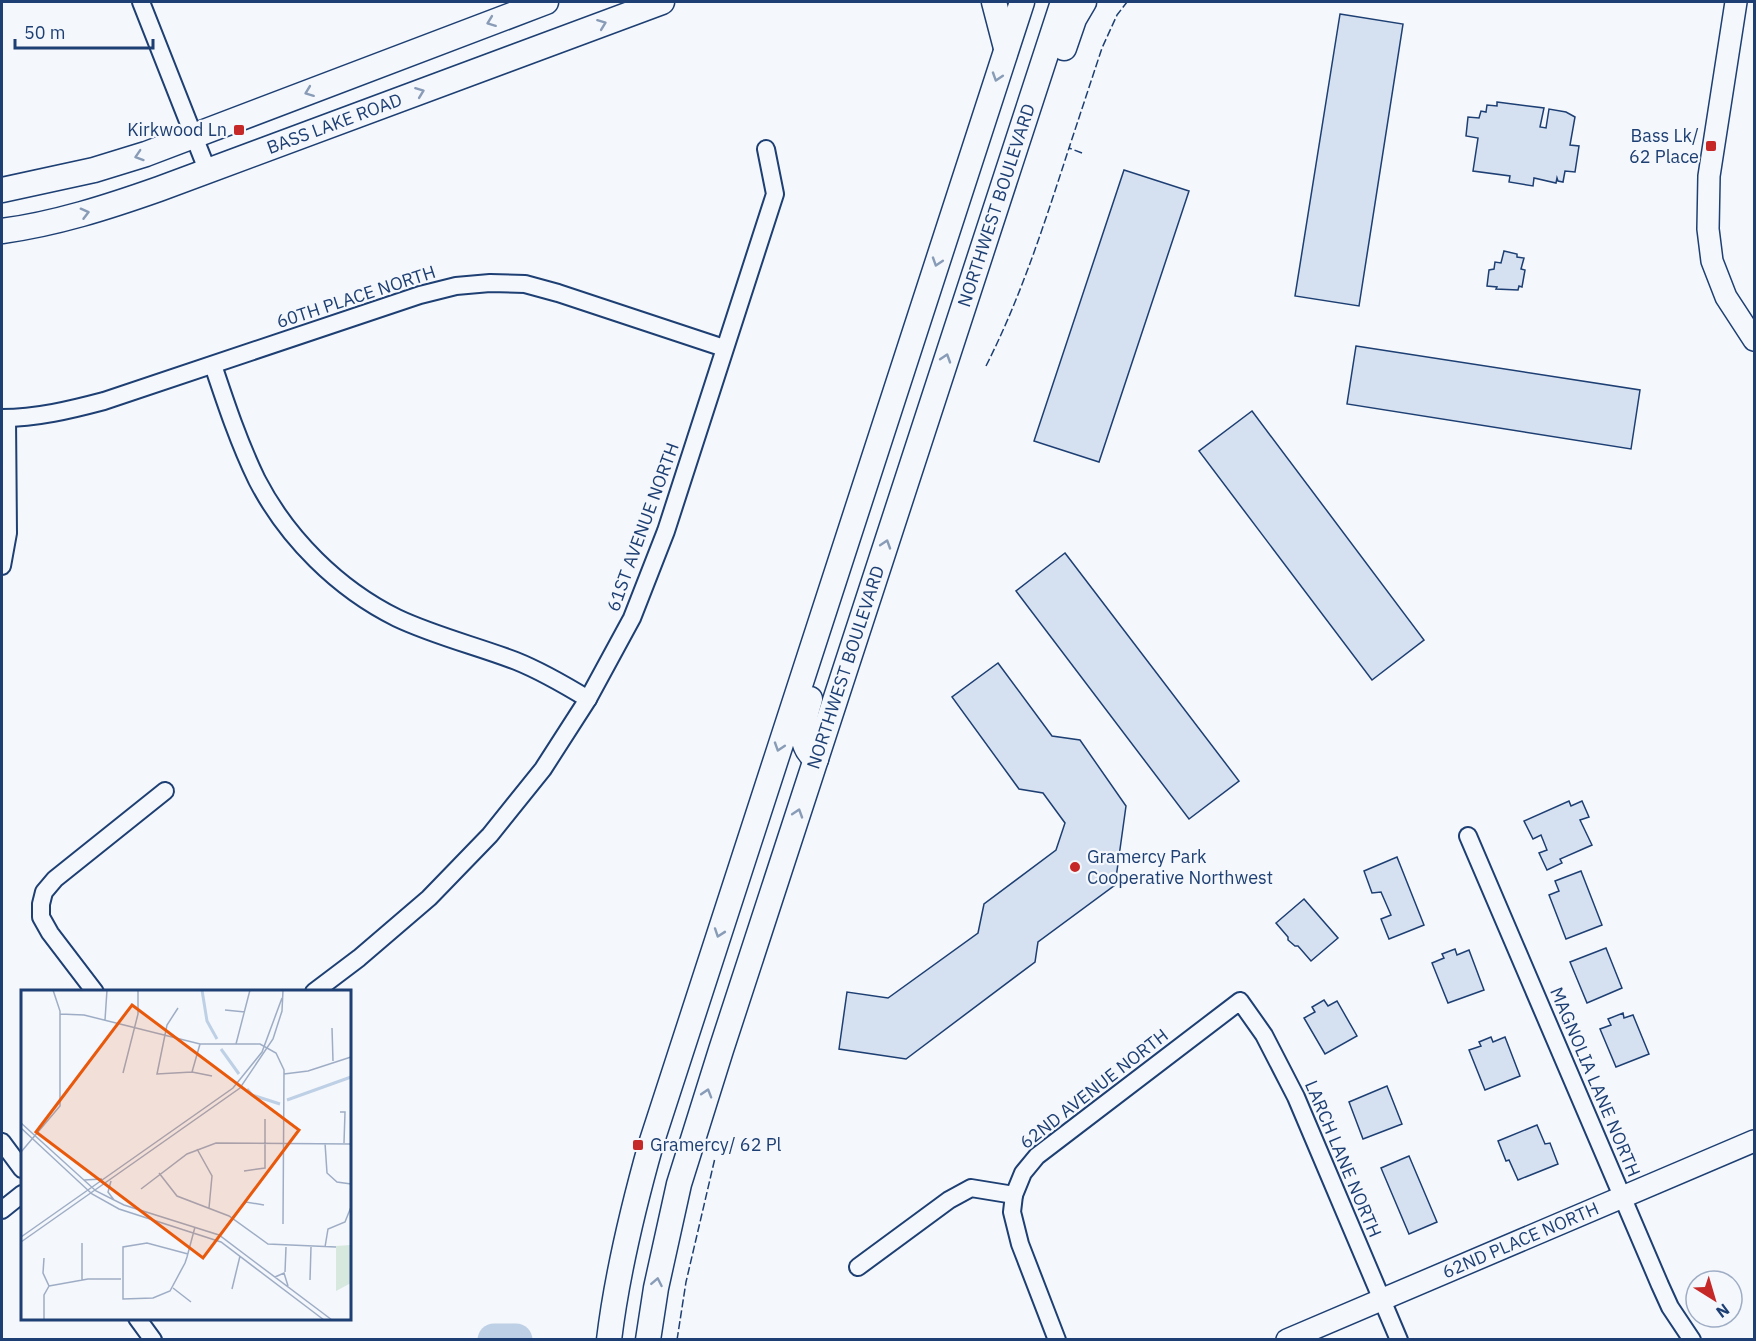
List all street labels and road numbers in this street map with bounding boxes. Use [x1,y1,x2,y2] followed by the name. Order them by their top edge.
[263,88,405,159] street label: BASS LAKE ROAD
[952,101,1040,310] street label: NORTHWEST BOULEVARD
[273,260,438,333] street label: 60TH PLACE NORTH
[601,439,684,614] street label: 61ST AVENUE NORTH
[801,563,889,772] street label: NORTHWEST BOULEVARD
[1545,983,1646,1180] street label: MAGNOLIA LANE NORTH
[1015,1023,1173,1154] street label: 62ND AVENUE NORTH
[1300,1077,1387,1241] street label: LARCH LANE NORTH
[1439,1196,1602,1283] street label: 62ND PLACE NORTH

